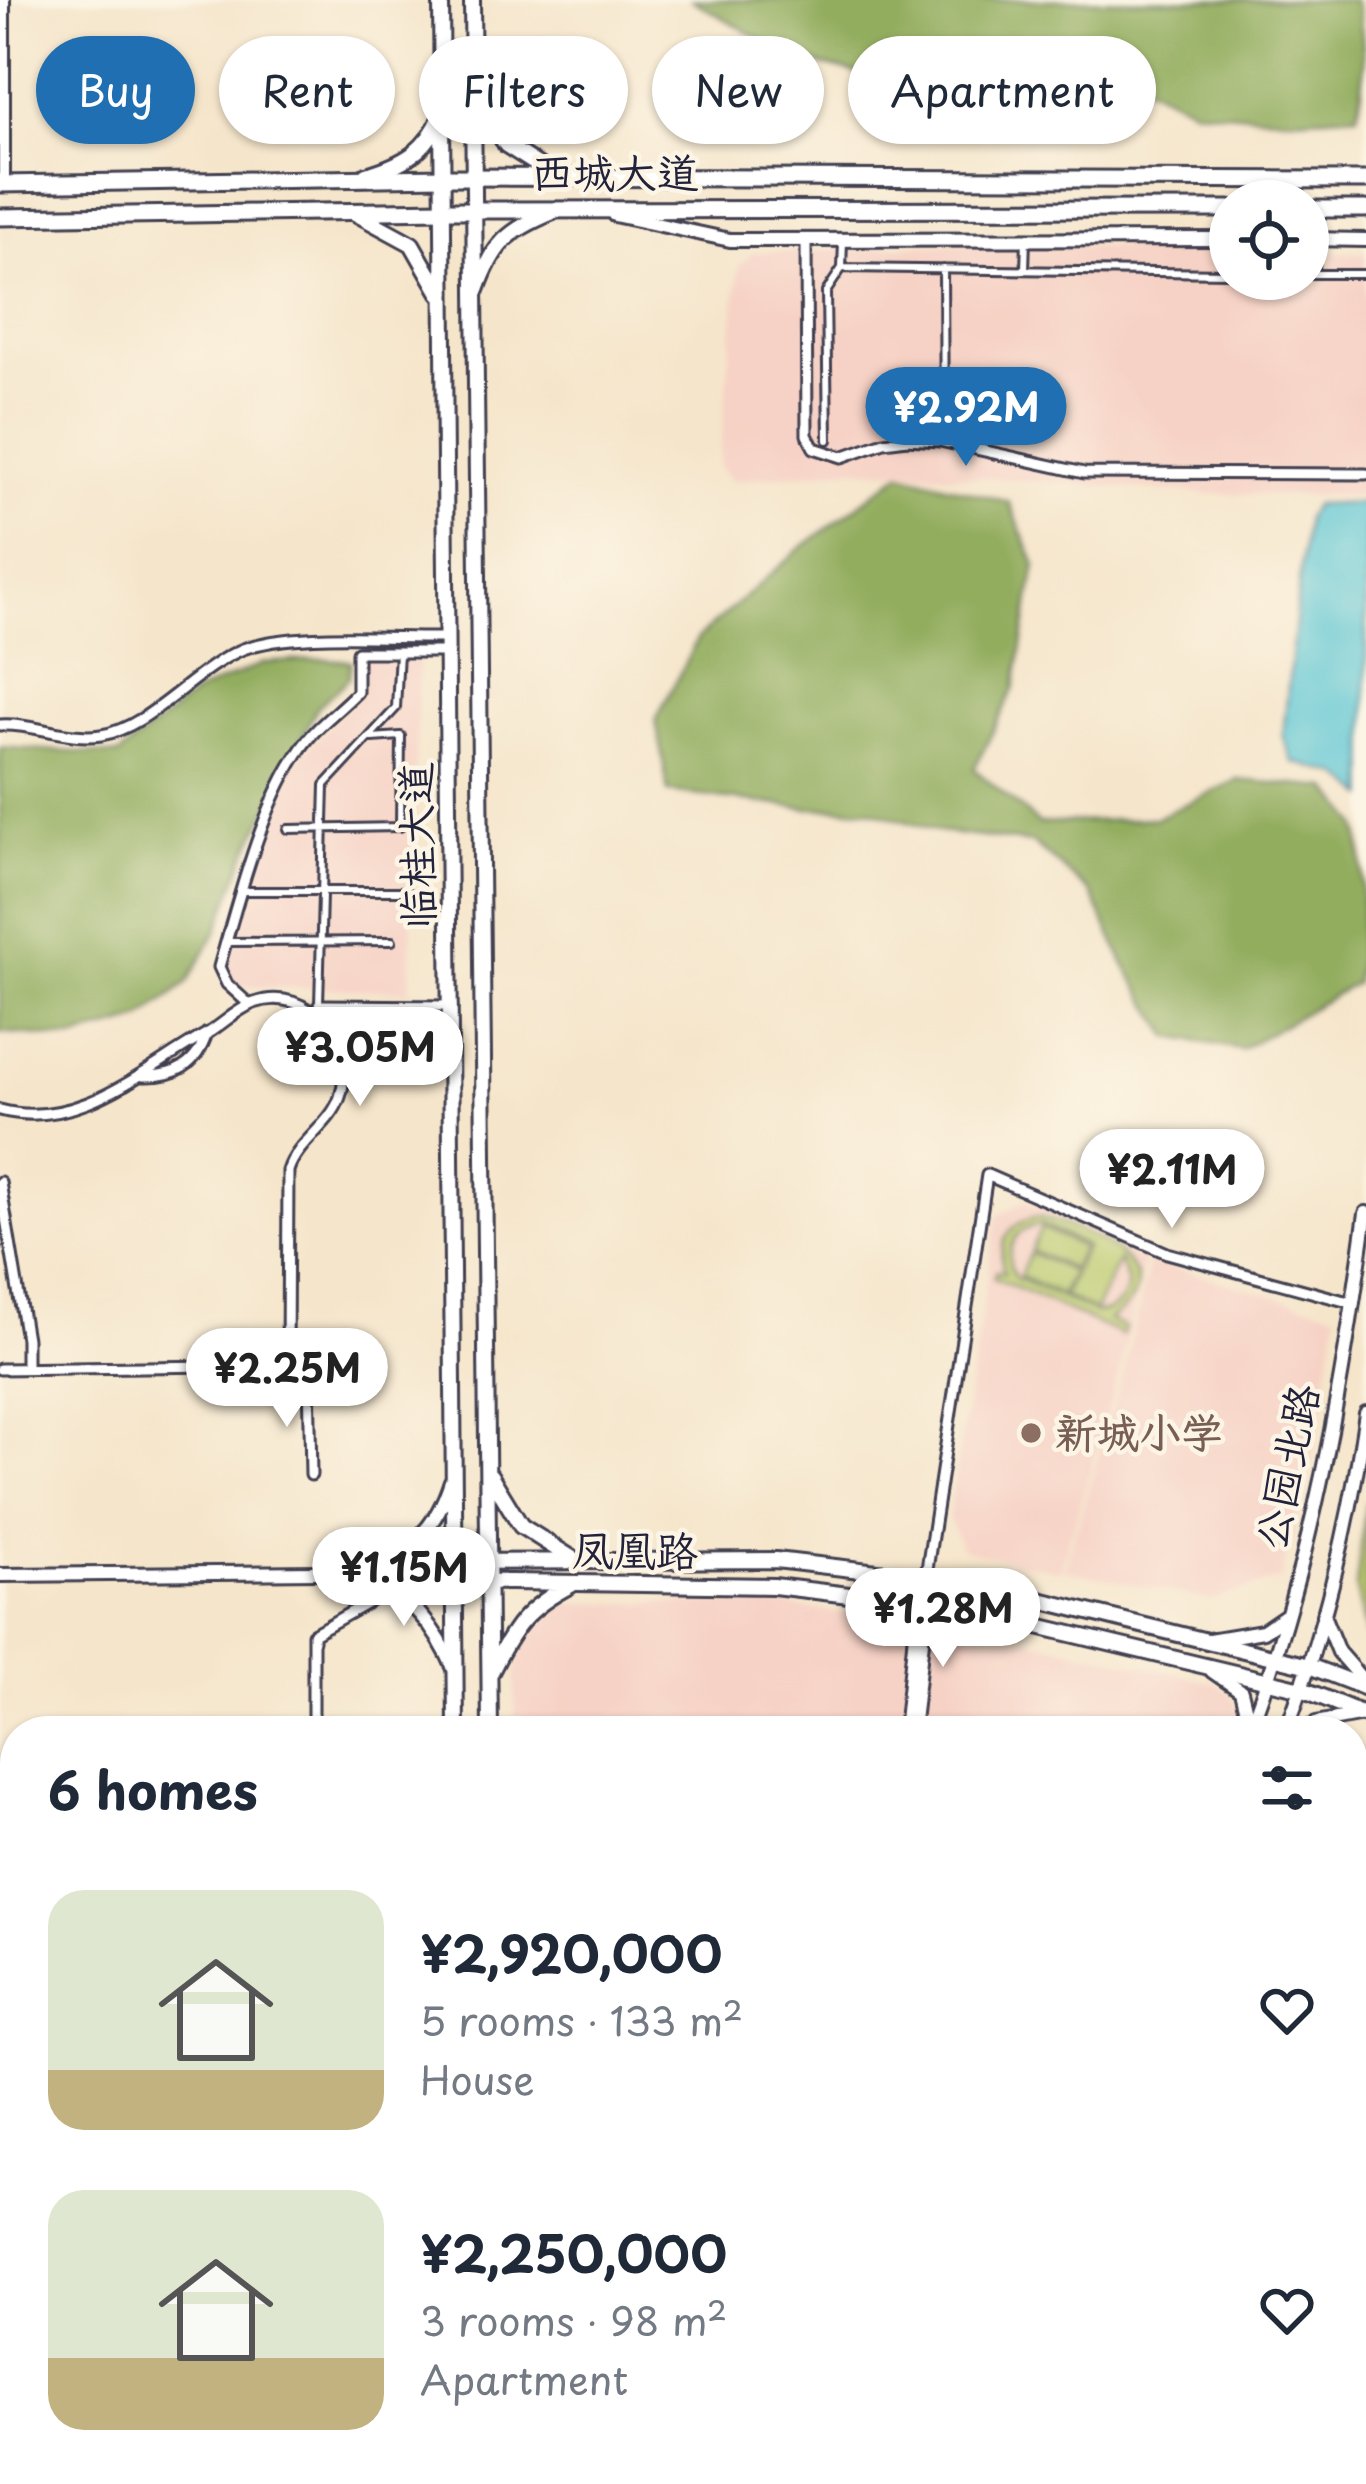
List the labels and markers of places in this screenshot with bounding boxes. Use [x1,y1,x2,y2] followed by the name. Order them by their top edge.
[868,367,1064,469] pin: ¥2.92M
[262,1007,458,1109] pin: ¥3.05M
[1074,1129,1270,1231] pin: ¥2.11M
[189,1328,385,1430] pin: ¥2.25M
[1055,1399,1223,1462] place label: 新城小学
[1018,1420,1044,1446] marker: 新城小学
[306,1527,502,1629] pin: ¥1.15M
[845,1568,1041,1670] pin: ¥1.28M

